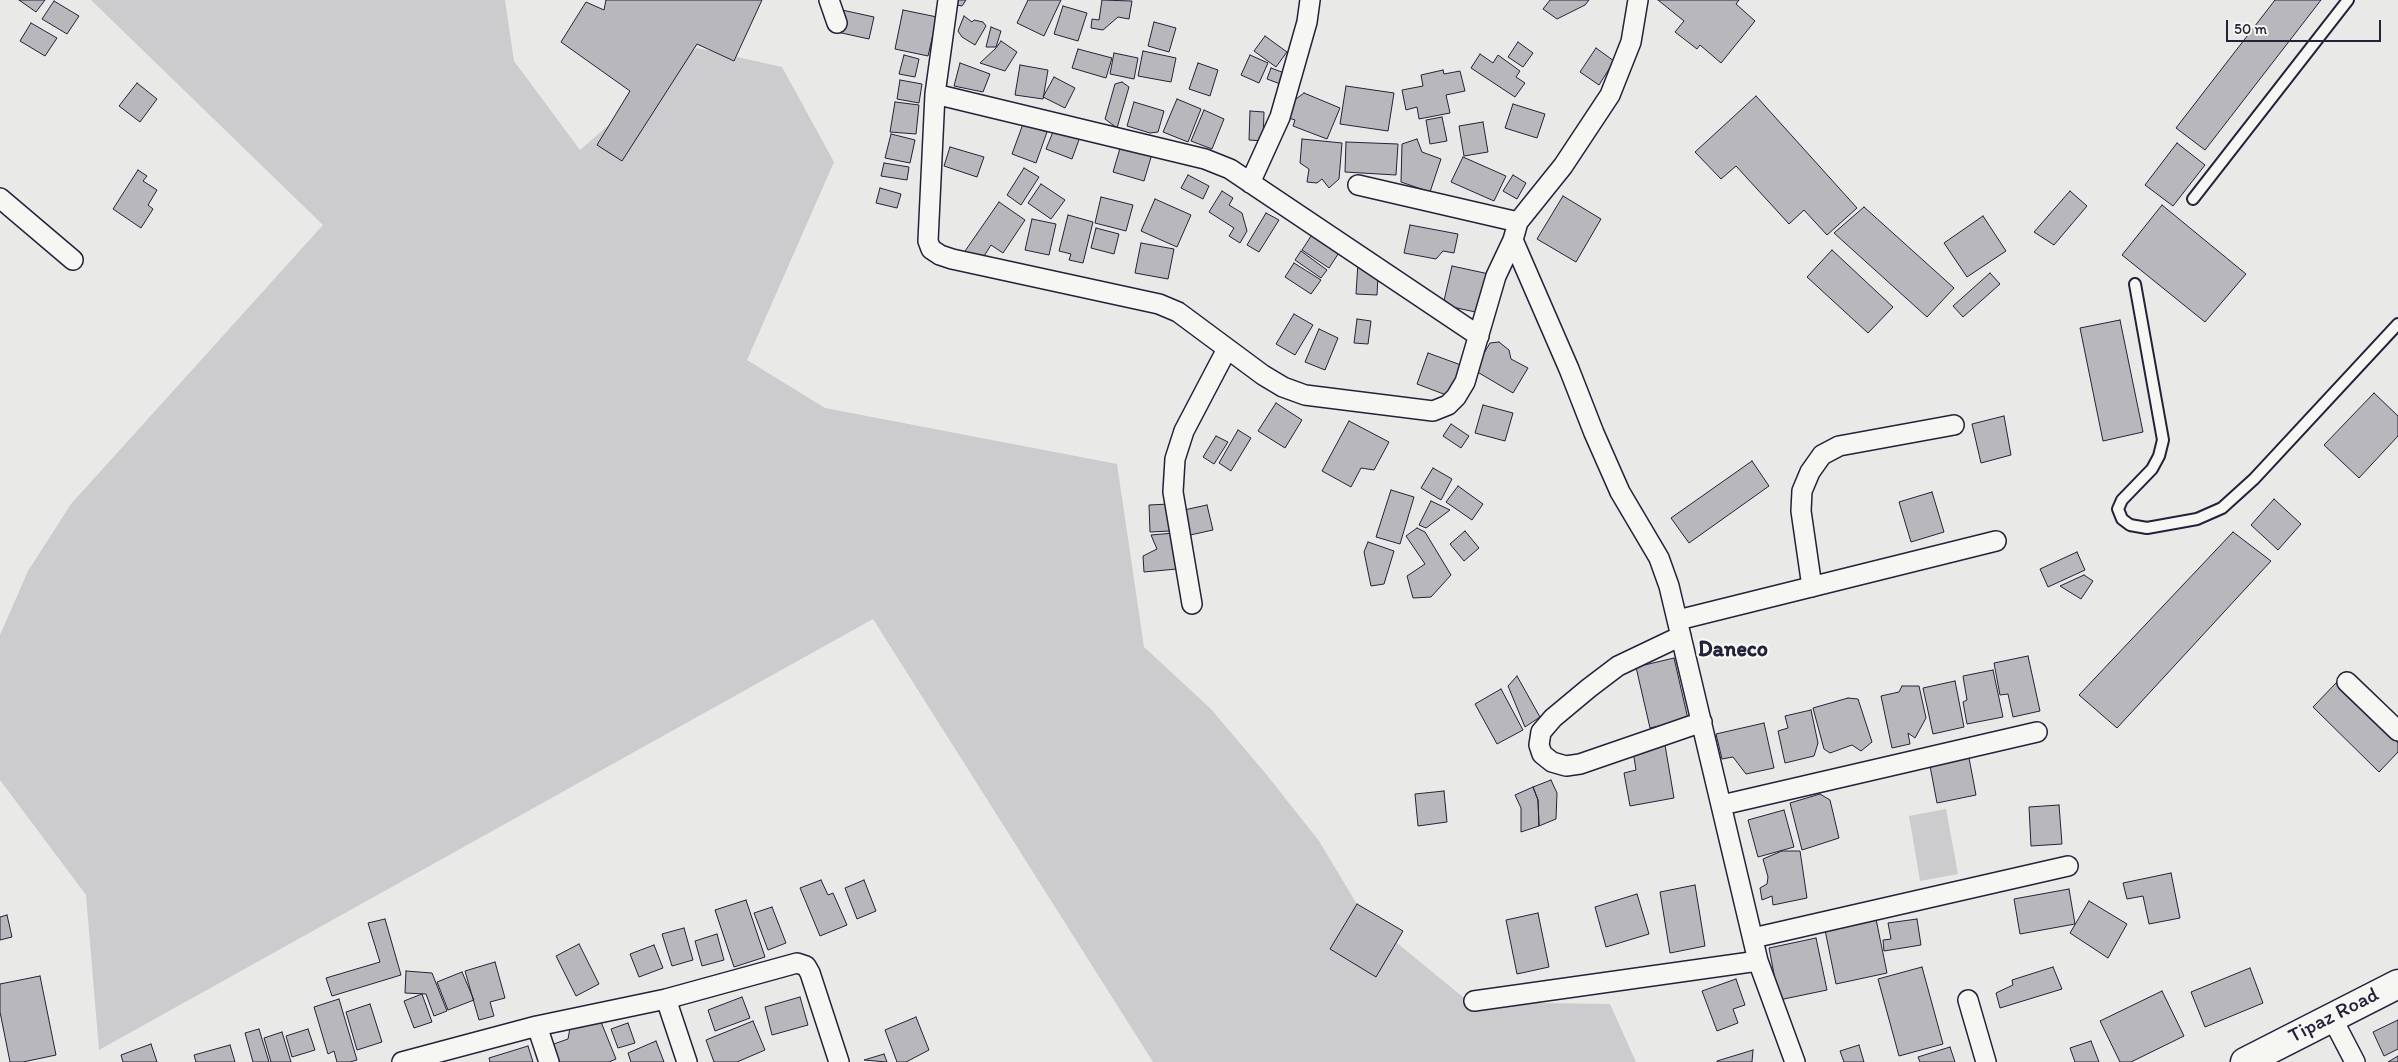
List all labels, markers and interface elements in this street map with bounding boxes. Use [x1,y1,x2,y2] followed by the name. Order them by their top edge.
[2228,10,2383,42] scale bar
[2234,20,2267,38] text: 50 m
[1698,637,1768,663] district label: Daneco
[2285,983,2383,1049] street label: Tipaz Road

